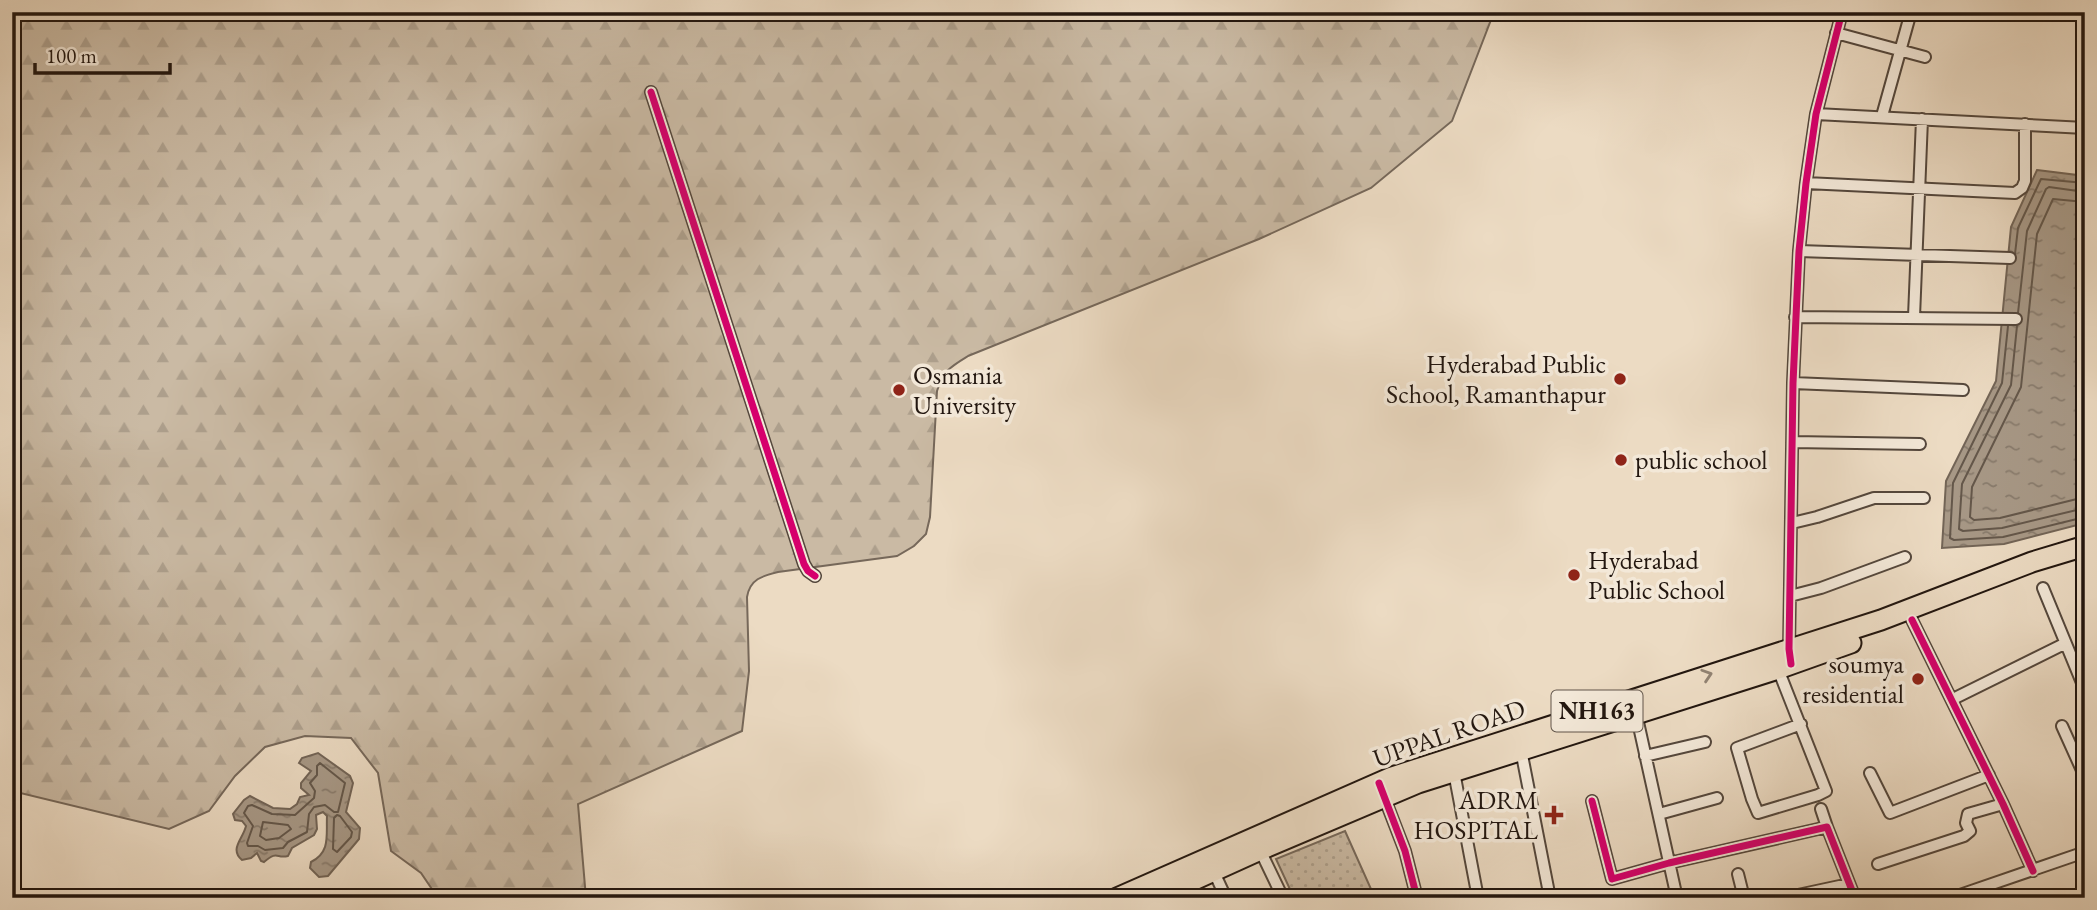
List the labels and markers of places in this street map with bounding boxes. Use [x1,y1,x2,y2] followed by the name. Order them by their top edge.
[1386,347,1606,411] place label: Hyderabad Public School, Ramanthapur
[913,358,1017,422] place label: Osmania University
[1612,371,1628,387] marker: Hyderabad Public School, Ramanthapur
[891,382,907,398] marker: Osmania University
[1635,443,1768,477] place label: public school
[1613,452,1629,468] marker: public school
[1588,543,1725,607] place label: Hyderabad Public School
[1566,567,1582,583] marker: Hyderabad Public School
[1802,647,1905,711] place label: soumya residential
[1910,671,1926,687] marker: soumya residential
[1413,783,1538,847] place label: ADRM HOSPITAL
[1544,805,1564,825] marker: ADRM HOSPITAL

